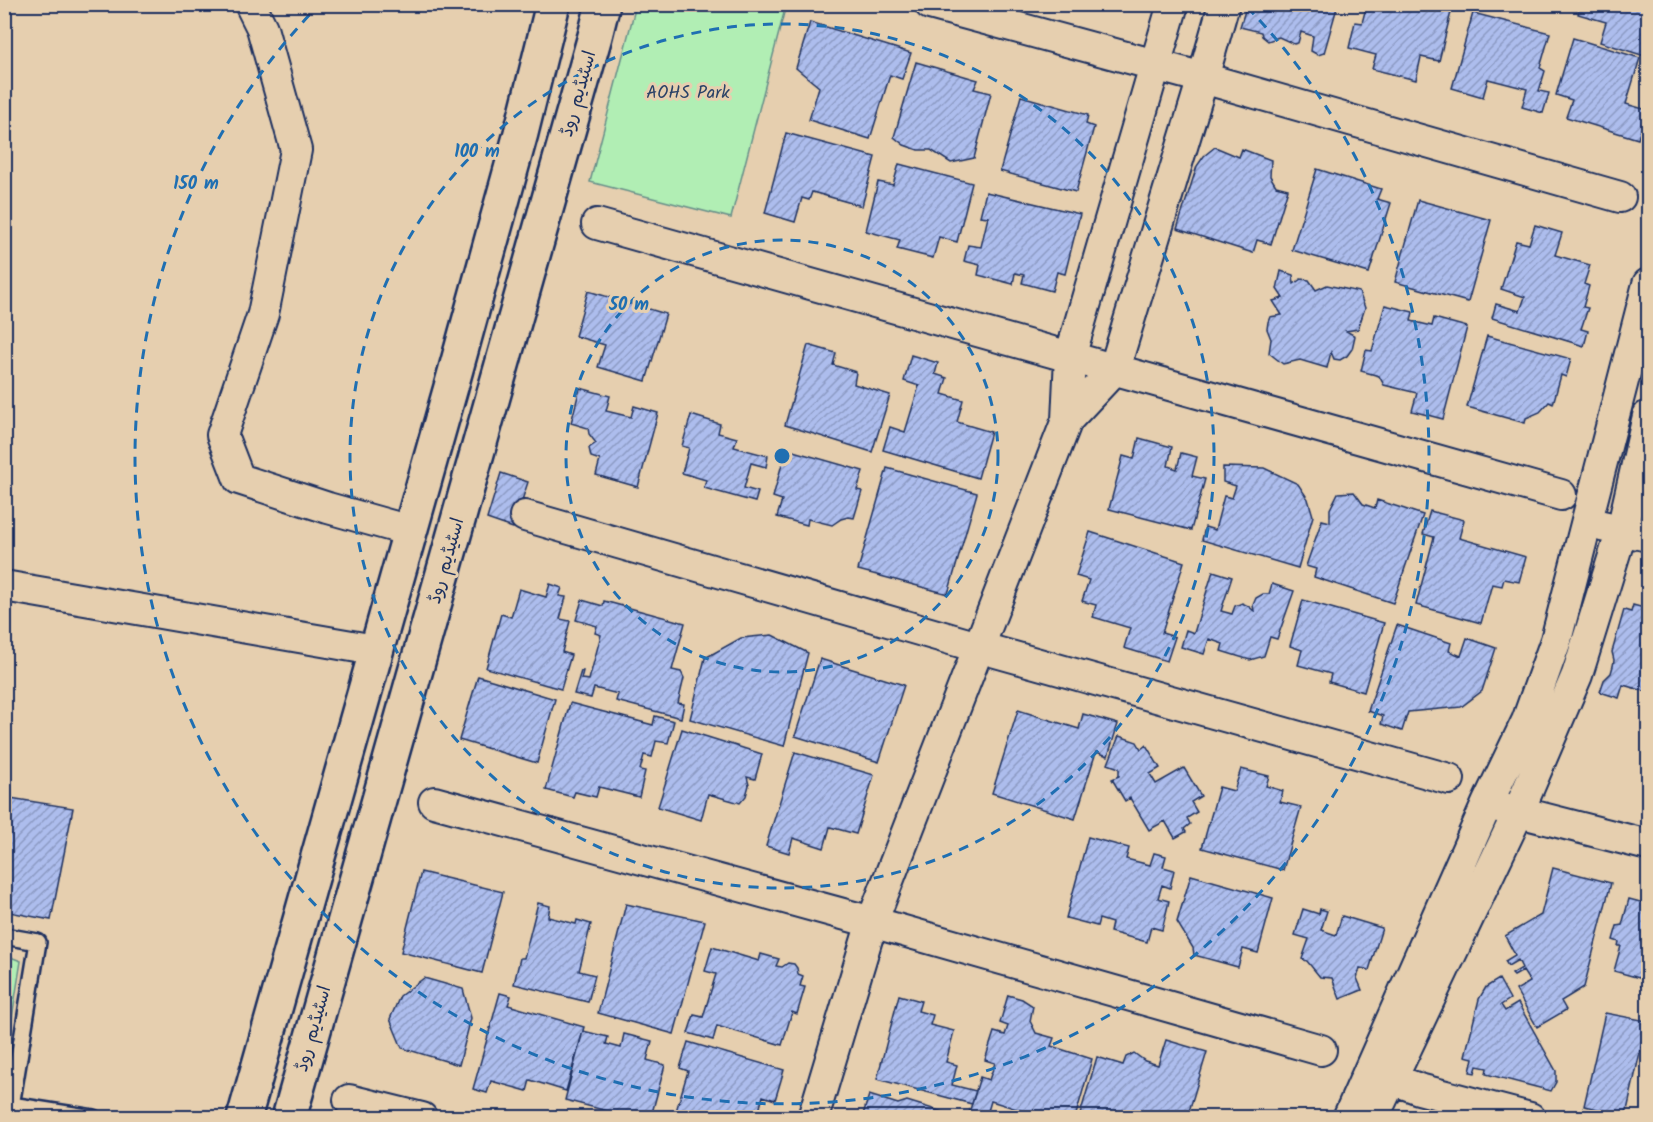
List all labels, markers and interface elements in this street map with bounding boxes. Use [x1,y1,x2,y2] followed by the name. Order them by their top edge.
[553,47,605,141] street label: اسٹیڈیم روڈ
[646,79,730,108] park label: AOHS Park
[454,138,500,167] text: 100 m
[173,170,219,199] text: 150 m
[608,291,649,320] text: 50 m
[772,446,792,466] centre of rings
[421,514,473,608] street label: اسٹیڈیم روڈ
[288,982,340,1076] street label: اسٹیڈیم روڈ

